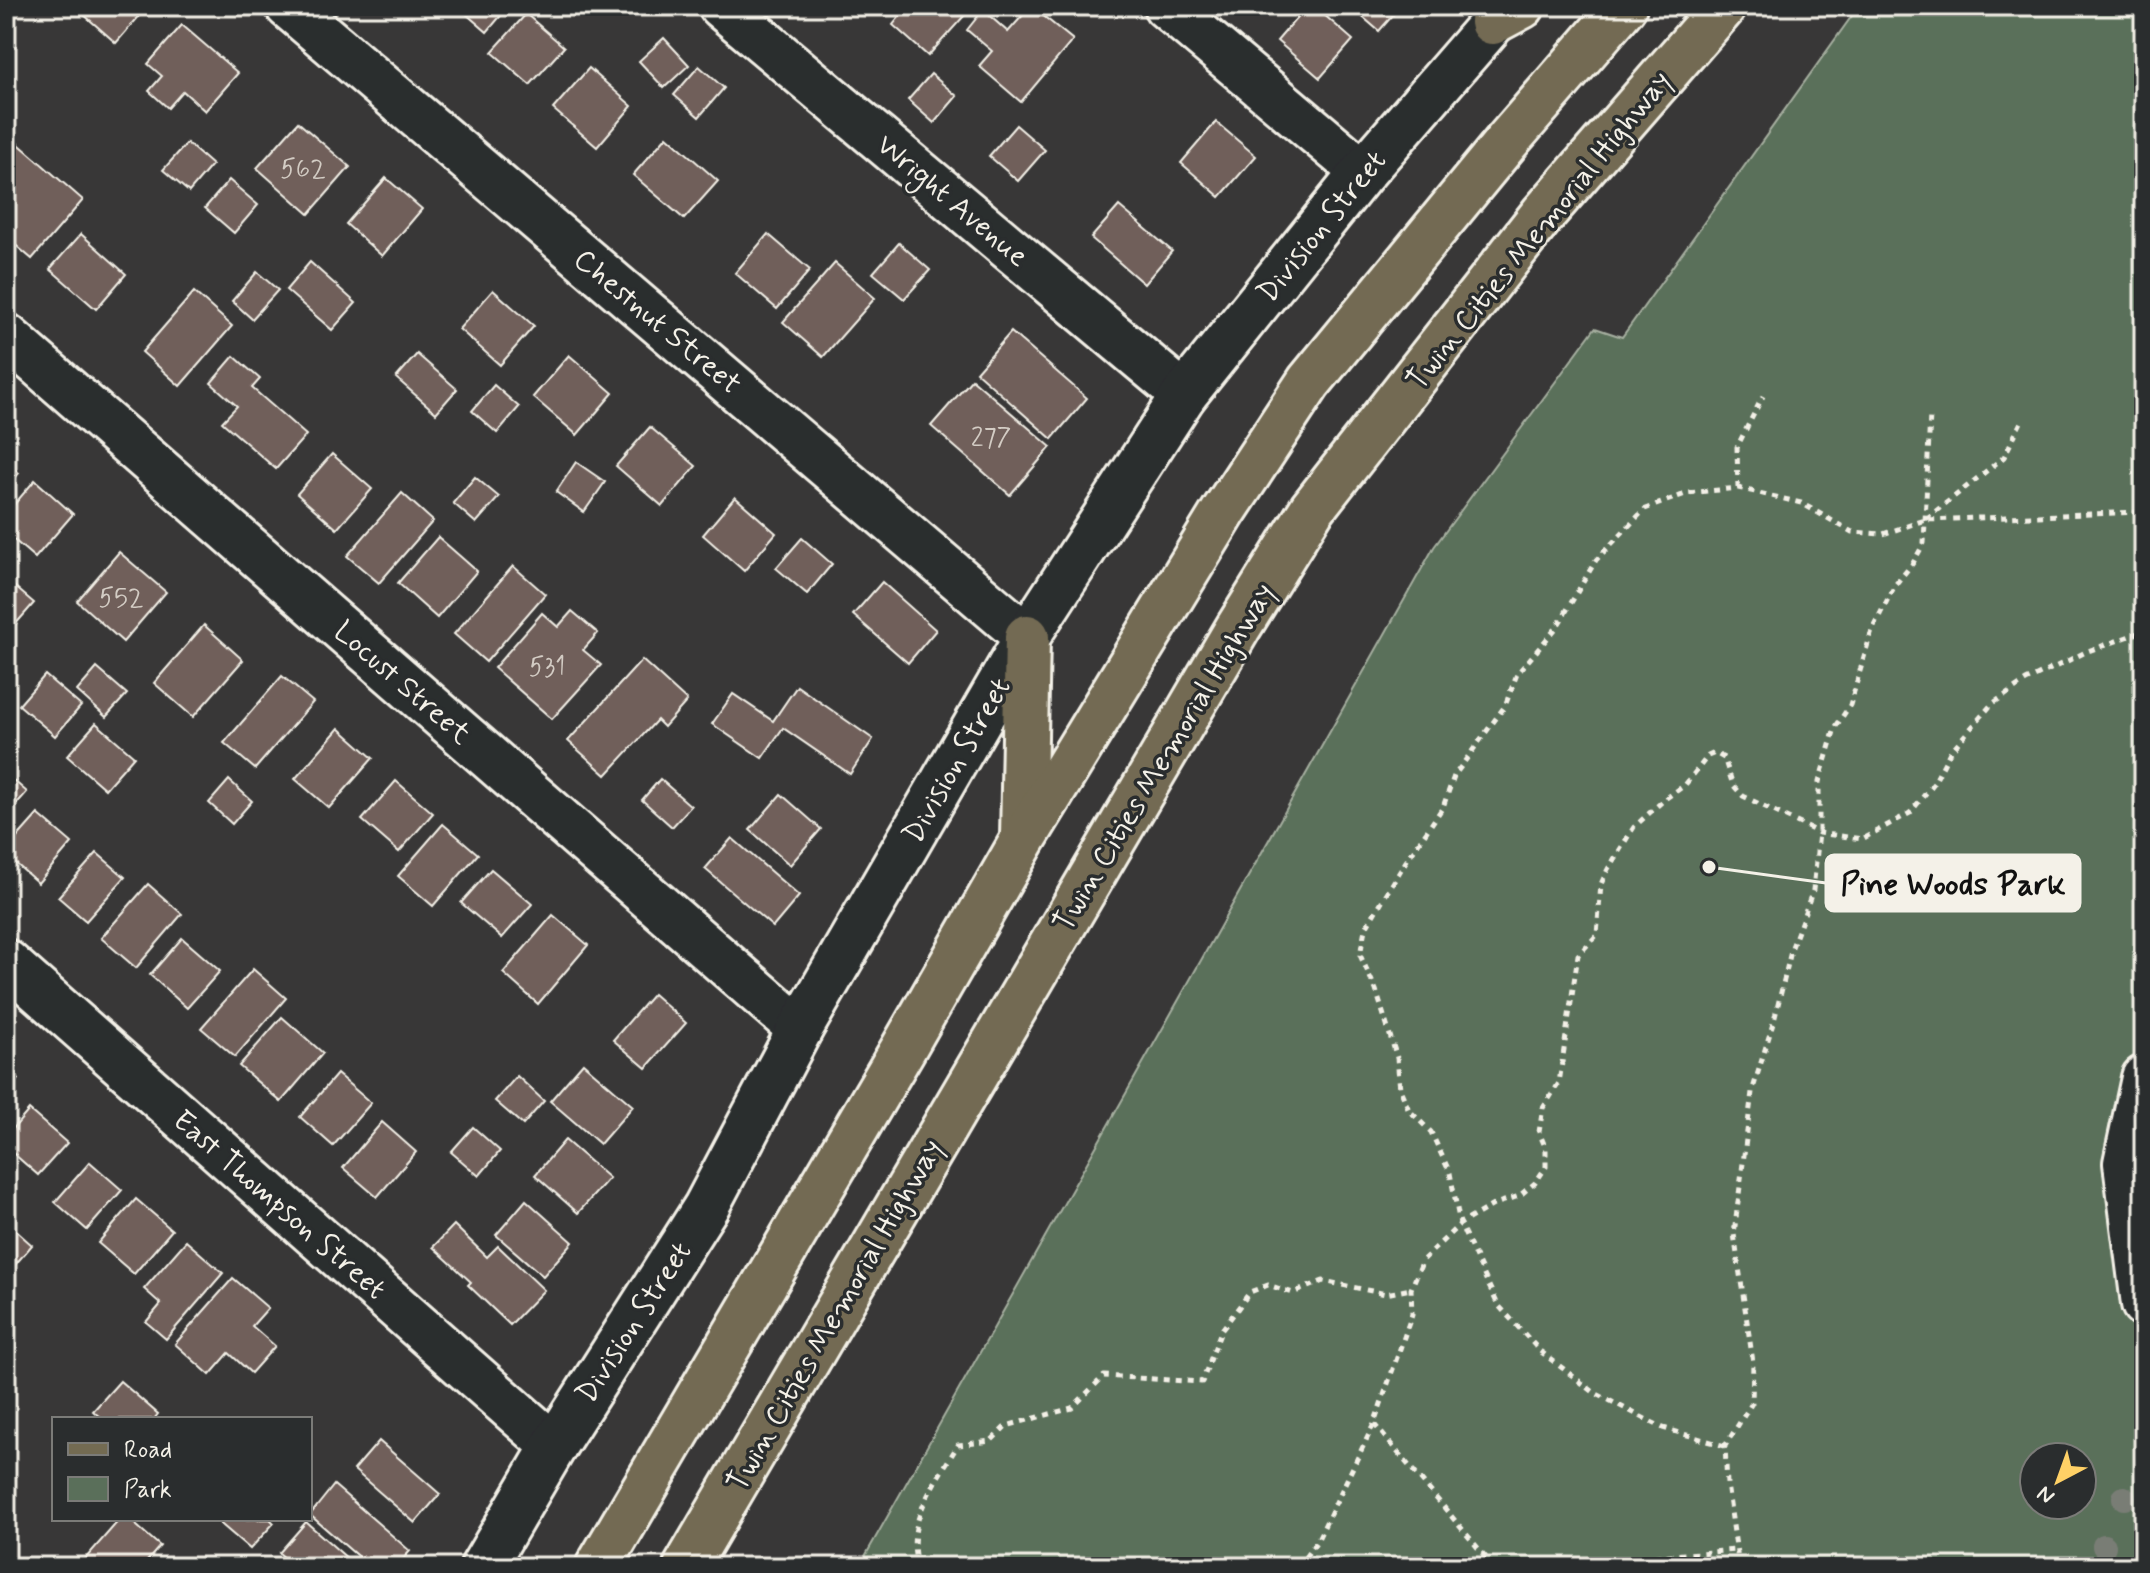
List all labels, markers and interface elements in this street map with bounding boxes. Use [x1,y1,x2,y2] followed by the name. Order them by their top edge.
[1398,63,1680,399] street label: Twin Cities Memorial Highway
[866,126,1036,278] street label: Wright Avenue
[1249,143,1396,311] street label: Division Street
[280,153,326,187] house number: 562
[565,240,749,404] street label: Chestnut Street
[971,422,1011,456] house number: 277
[1044,576,1284,940] street label: Twin Cities Memorial Highway
[99,582,143,616] house number: 552
[325,613,479,754] street label: Locust Street
[529,651,565,685] house number: 531
[894,671,1020,851] street label: Division Street
[1826,855,2080,911] callout: Pine Woods Park
[1840,864,2066,906] text: Pine Woods Park
[164,1102,394,1309] street label: East Thompson Street
[718,1133,952,1499] street label: Twin Cities Memorial Highway
[567,1235,701,1411] street label: Division Street
[52,1417,312,1521] legend
[124,1435,172,1466] text: Road
[2018,1441,2098,1521] north arrow
[124,1475,172,1506] text: Park
[2031,1479,2061,1510] text: N

